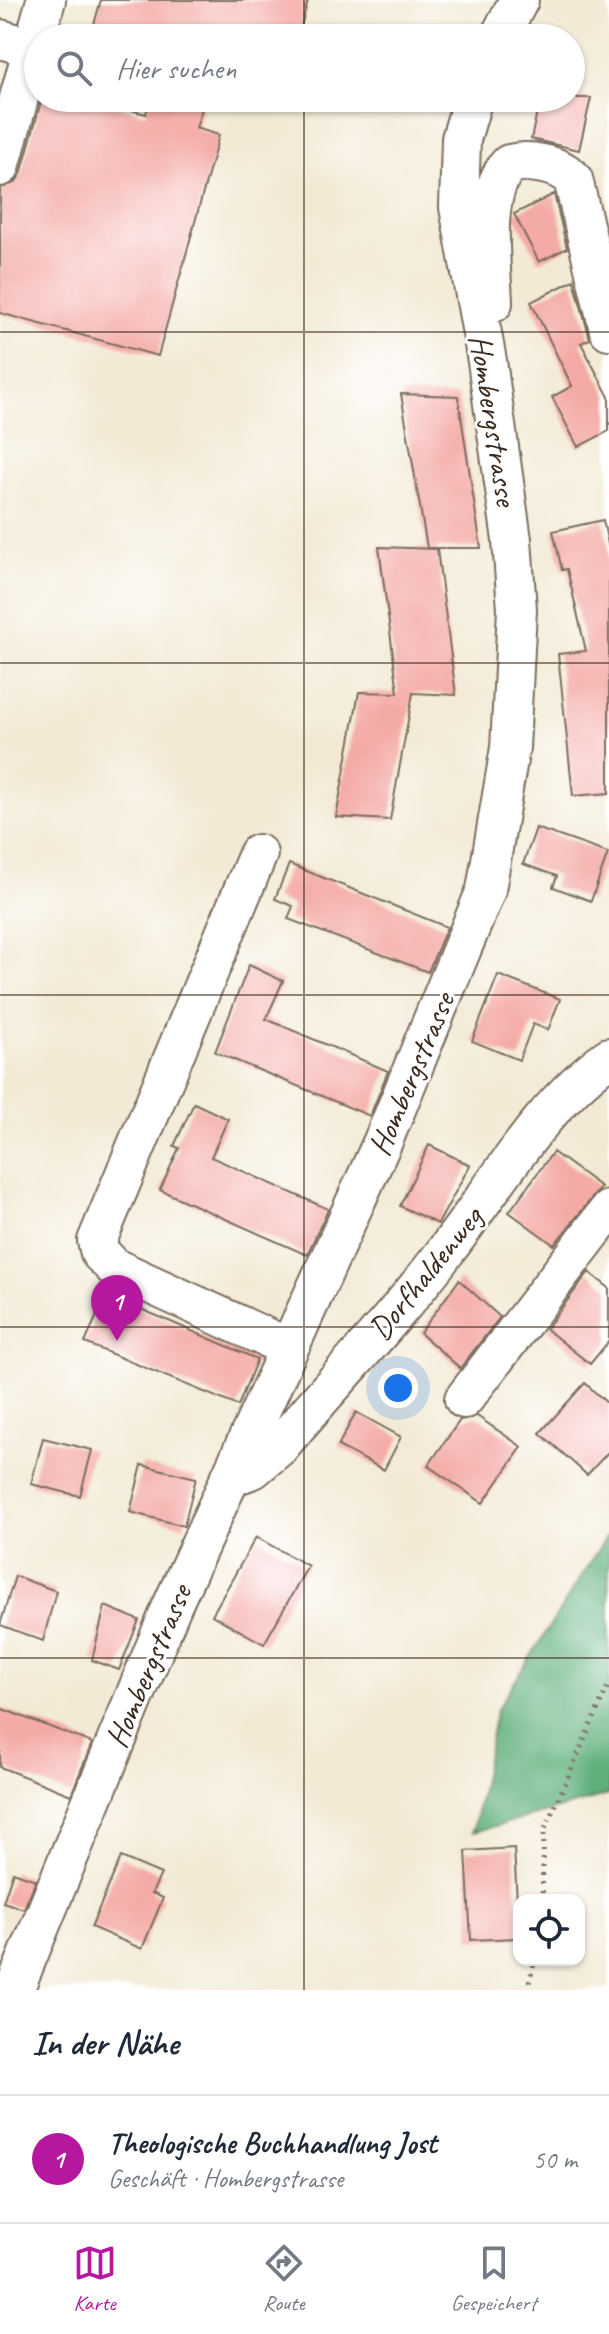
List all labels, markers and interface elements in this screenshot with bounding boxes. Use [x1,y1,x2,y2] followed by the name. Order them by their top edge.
[24,24,585,112] search box
[52,46,96,90] icon: search
[116,49,236,87] text: Hier suchen
[460,332,528,511] street label: Hombergstrasse
[359,984,465,1162] street label: Hombergstrasse
[359,1196,493,1348] street label: Dorfhaldenweg
[91,1275,143,1341] pin: 1
[378,1368,418,1408] your location
[96,1576,202,1754] street label: Hombergstrasse
[513,1894,585,1966] map controls
[513,1894,585,1966] button: locate
[32,2021,178,2064] text: In der Nähe
[108,2124,437,2162] text: Theologische Buchhandlung Jost
[52,2143,64,2176] text: 1
[533,2143,577,2176] text: 50 m
[108,2162,343,2195] text: Geschäft · Hombergstrasse
[73,2241,117,2317] tab: Karte
[262,2241,306,2317] tab: Route
[451,2241,536,2317] tab: Gespeichert

